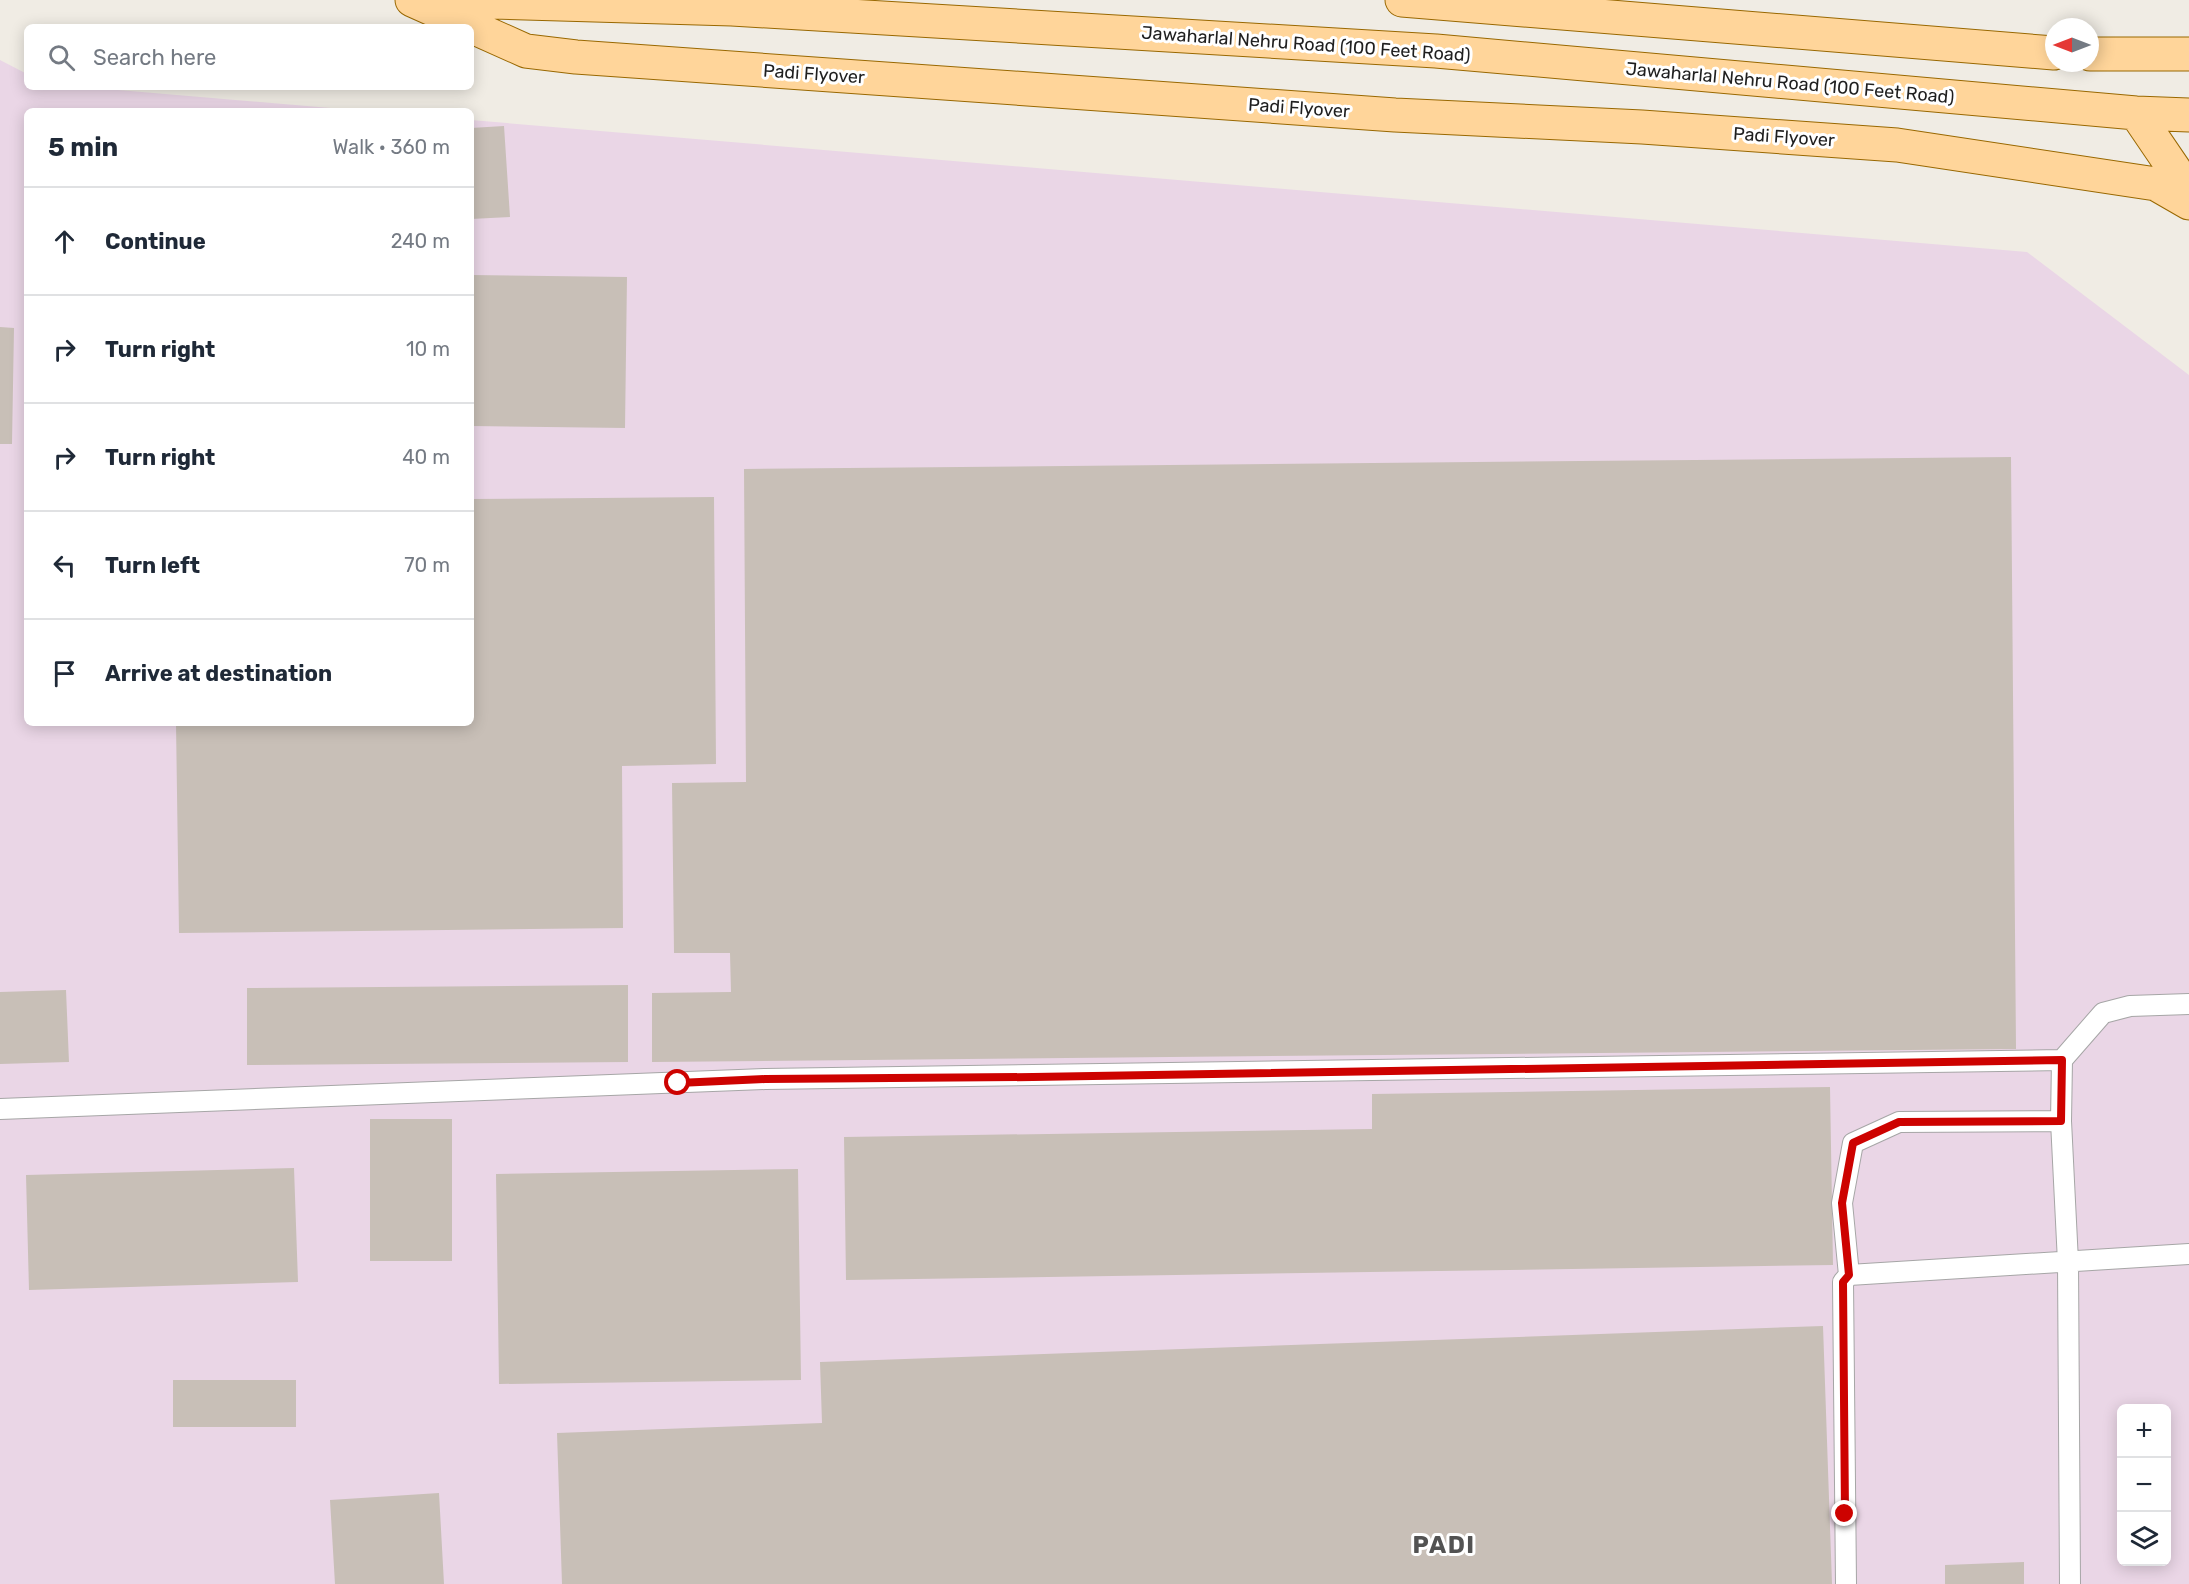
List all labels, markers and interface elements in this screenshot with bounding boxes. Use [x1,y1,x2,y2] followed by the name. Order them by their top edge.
[2045,18,2099,72] north arrow
[1141,22,1471,66] street label: Jawaharlal Nehru Road (100 Feet Road)
[24,24,474,90] search box
[45,41,78,74] icon: search
[93,44,216,71] text: Search here
[1625,58,1955,108] street label: Jawaharlal Nehru Road (100 Feet Road)
[762,59,866,89] street label: Padi Flyover
[1247,93,1351,123] street label: Padi Flyover
[1732,122,1836,152] street label: Padi Flyover
[48,132,118,163] text: 5 min
[333,135,450,159] text: Walk · 360 m
[48,225,81,258] icon: ahead
[105,228,206,255] text: Continue
[391,229,450,253] text: 240 m
[48,333,81,366] icon: right
[105,336,215,363] text: Turn right
[406,337,450,361] text: 10 m
[48,441,81,474] icon: right
[105,444,215,471] text: Turn right
[402,445,450,469] text: 40 m
[48,549,81,582] icon: left
[105,552,200,579] text: Turn left
[404,553,450,577] text: 70 m
[48,657,81,690] icon: arrive
[105,660,332,687] text: Arrive at destination
[664,1069,690,1095] route start
[2117,1404,2171,1566] map controls
[2117,1404,2171,1458] button: +
[2117,1458,2171,1512] button: −
[1831,1500,1857,1526] route end
[2117,1512,2171,1566] button: layers
[1412,1531,1476,1559] district label: PADI

